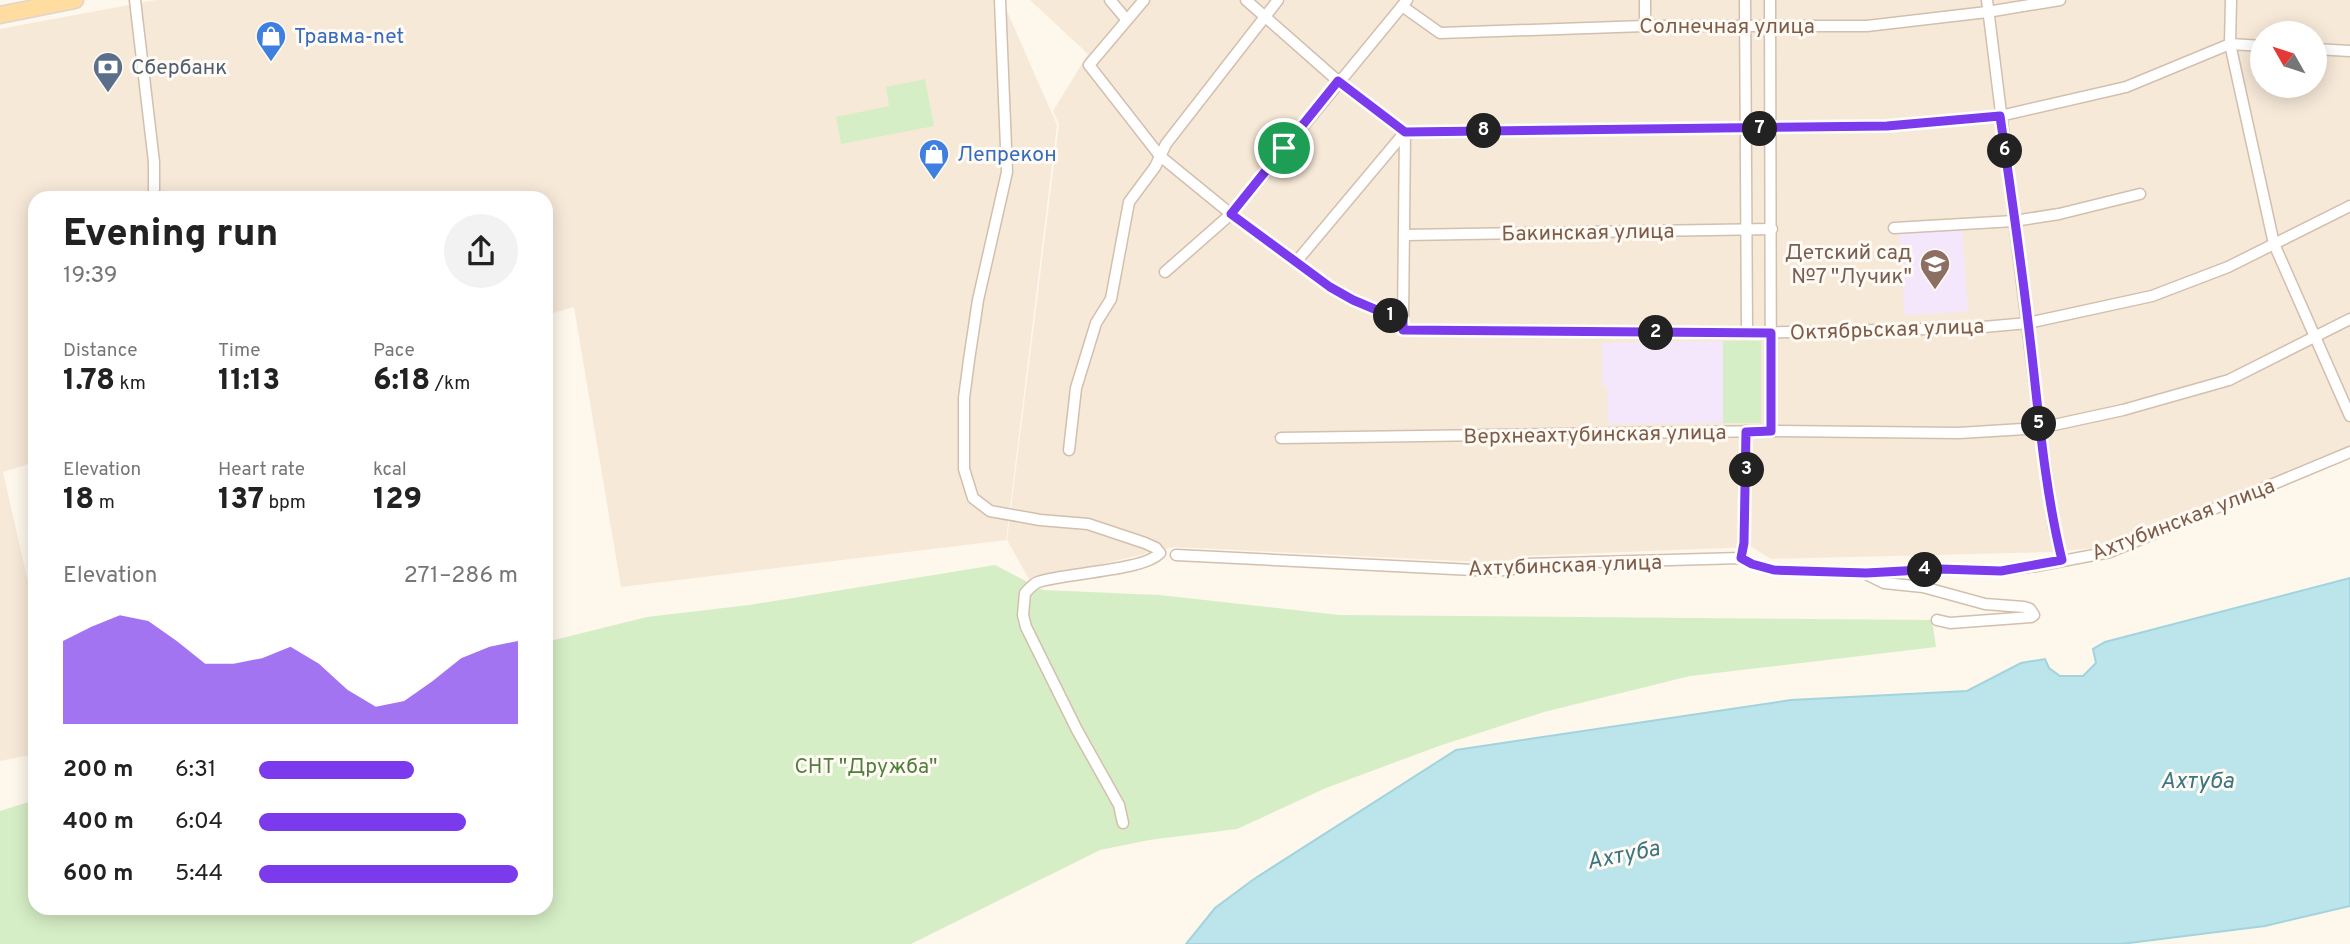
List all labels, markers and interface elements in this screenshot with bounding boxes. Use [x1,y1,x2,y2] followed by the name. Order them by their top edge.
[1639,14,1815,41] street label: Солнечная улица
[254,19,288,63] shop icon: Травма-net
[2250,21,2328,98] north arrow
[2250,21,2327,98] map controls
[294,24,404,51] place label: Травма-net
[91,50,125,94] bank icon: Сбербанк
[131,55,227,82] place label: Сбербанк
[1742,111,1778,146] pin: 7
[1466,114,1502,148] pin: 8
[1754,116,1765,140] text: 7
[1254,118,1314,178] pin
[1478,118,1489,142] text: 8
[1265,129,1303,167] icon: arrive
[1988,134,2022,168] pin: 6
[917,137,951,181] shop icon: Лепрекон
[1999,138,2010,162] text: 6
[957,142,1057,169] place label: Лепрекон
[63,211,278,260] text: Evening run
[444,214,518,288] button: share
[1501,218,1675,249] street label: Бакинская улица
[1785,240,1912,291] place label: Детский сад №7 "Лучик"
[1918,247,1952,291] school or university icon: Детский сад №7 "Лучик"
[63,262,118,291] text: 19:39
[1374,298,1408,334] pin: 1
[1387,303,1394,327] text: 1
[1789,314,1985,347] street label: Октябрьская улица
[1638,316,1674,350] pin: 2
[1650,320,1661,344] text: 2
[63,339,138,363] text: Distance
[218,339,261,363] text: Time
[373,339,415,363] text: Pace
[63,363,115,400] text: 1.78
[218,363,280,400] text: 11:13
[373,363,430,400] text: 6:18
[115,372,146,396] text: km
[430,372,470,396] text: /km
[2022,406,2056,442] pin: 5
[2033,411,2044,435] text: 5
[1463,420,1727,451] street label: Верхнеахтубинская улица
[1730,452,1764,488] pin: 3
[1741,457,1752,481] text: 3
[63,458,141,482] text: Elevation
[218,458,305,482] text: Heart rate
[373,458,407,482] text: kcal
[2088,473,2279,568] street label: Ахтубинская улица
[63,482,94,519] text: 18
[218,482,264,519] text: 137
[373,482,422,519] text: 129
[94,491,115,515] text: m
[264,491,306,515] text: bpm
[1468,550,1663,583] street label: Ахтубинская улица
[1908,552,1942,588] pin: 4
[1918,557,1931,581] text: 4
[63,562,158,591] text: Elevation
[404,562,518,591] text: 271–286 m
[794,754,938,781] park label: СНТ "Дружба"
[63,756,133,785] text: 200 m
[175,756,216,785] text: 6:31
[2160,768,2234,797] water label: Ахтуба
[63,808,134,837] text: 400 m
[175,808,223,837] text: 6:04
[1585,835,1663,878] water label: Ахтуба
[63,860,133,889] text: 600 m
[175,860,223,889] text: 5:44

